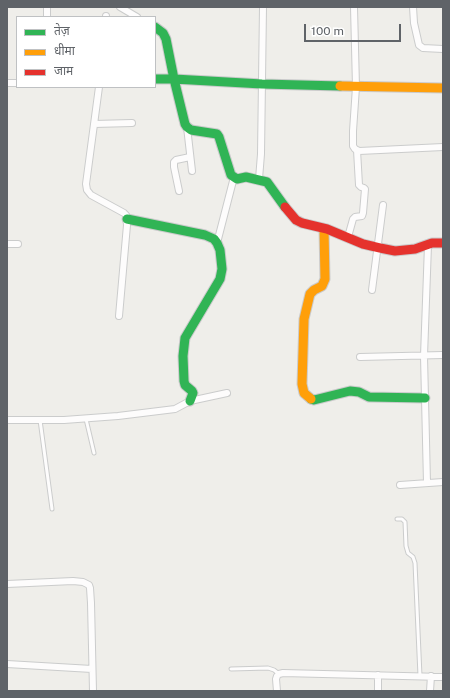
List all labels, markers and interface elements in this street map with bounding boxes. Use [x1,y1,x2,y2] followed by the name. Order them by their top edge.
[16,16,156,88] legend
[306,16,403,42] scale bar
[54,24,70,38] text: तेज़
[311,24,344,38] text: 100 m
[54,44,75,58] text: धीमा
[54,64,73,78] text: जाम

